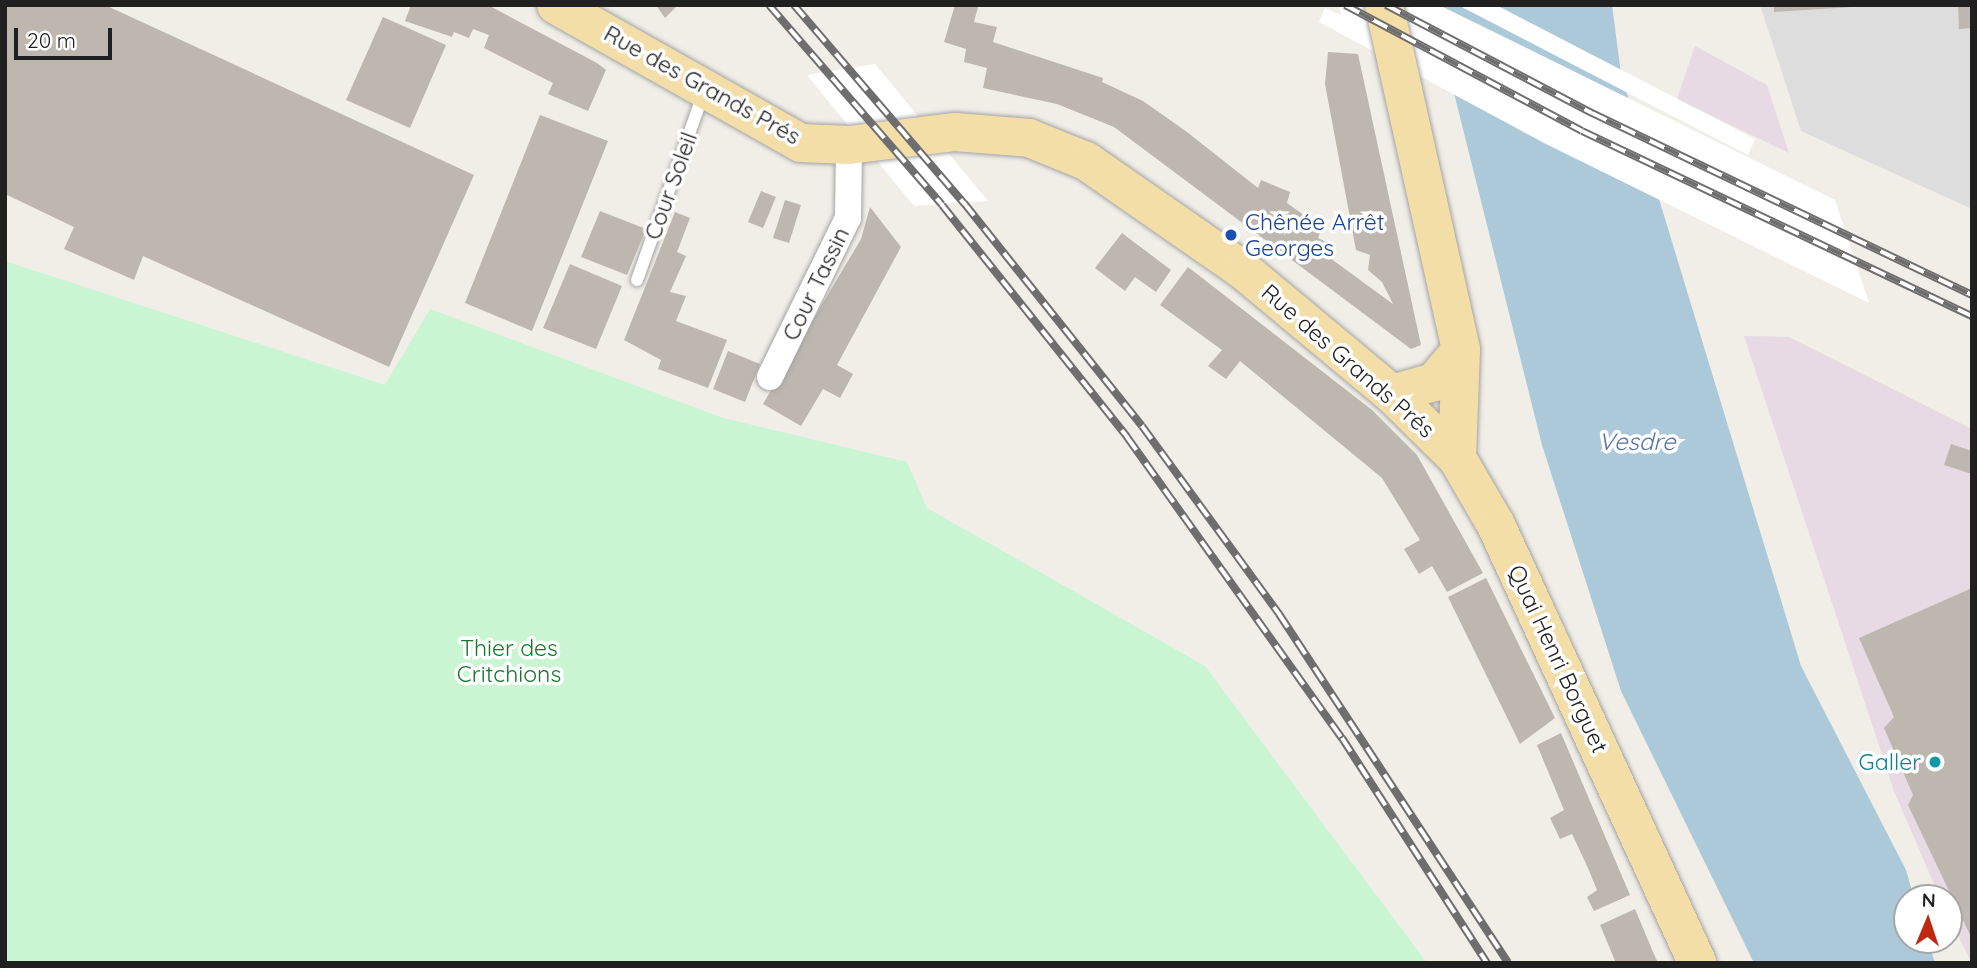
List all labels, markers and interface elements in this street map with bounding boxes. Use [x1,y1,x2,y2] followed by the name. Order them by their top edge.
[18,14,116,58] scale bar
[599,20,805,150] street label: Rue des Grands Prés
[27,27,76,53] text: 20 m
[639,129,703,243] street label: Cour Soleil
[1245,208,1385,262] place label: Chênée Arrêt Georges
[777,223,855,345] street label: Cour Tassin
[1223,227,1239,243] marker: Chênée Arrêt Georges
[1256,278,1440,444] street label: Rue des Grands Prés
[1598,428,1676,456] water label: Vesdre
[1502,561,1614,757] street label: Quai Henri Borguet
[457,634,561,688] park label: Thier des Critchions
[1859,748,1921,776] place label: Galler
[1927,754,1943,770] marker: Galler
[1893,884,1963,954] north arrow
[1921,888,1936,912] text: N

